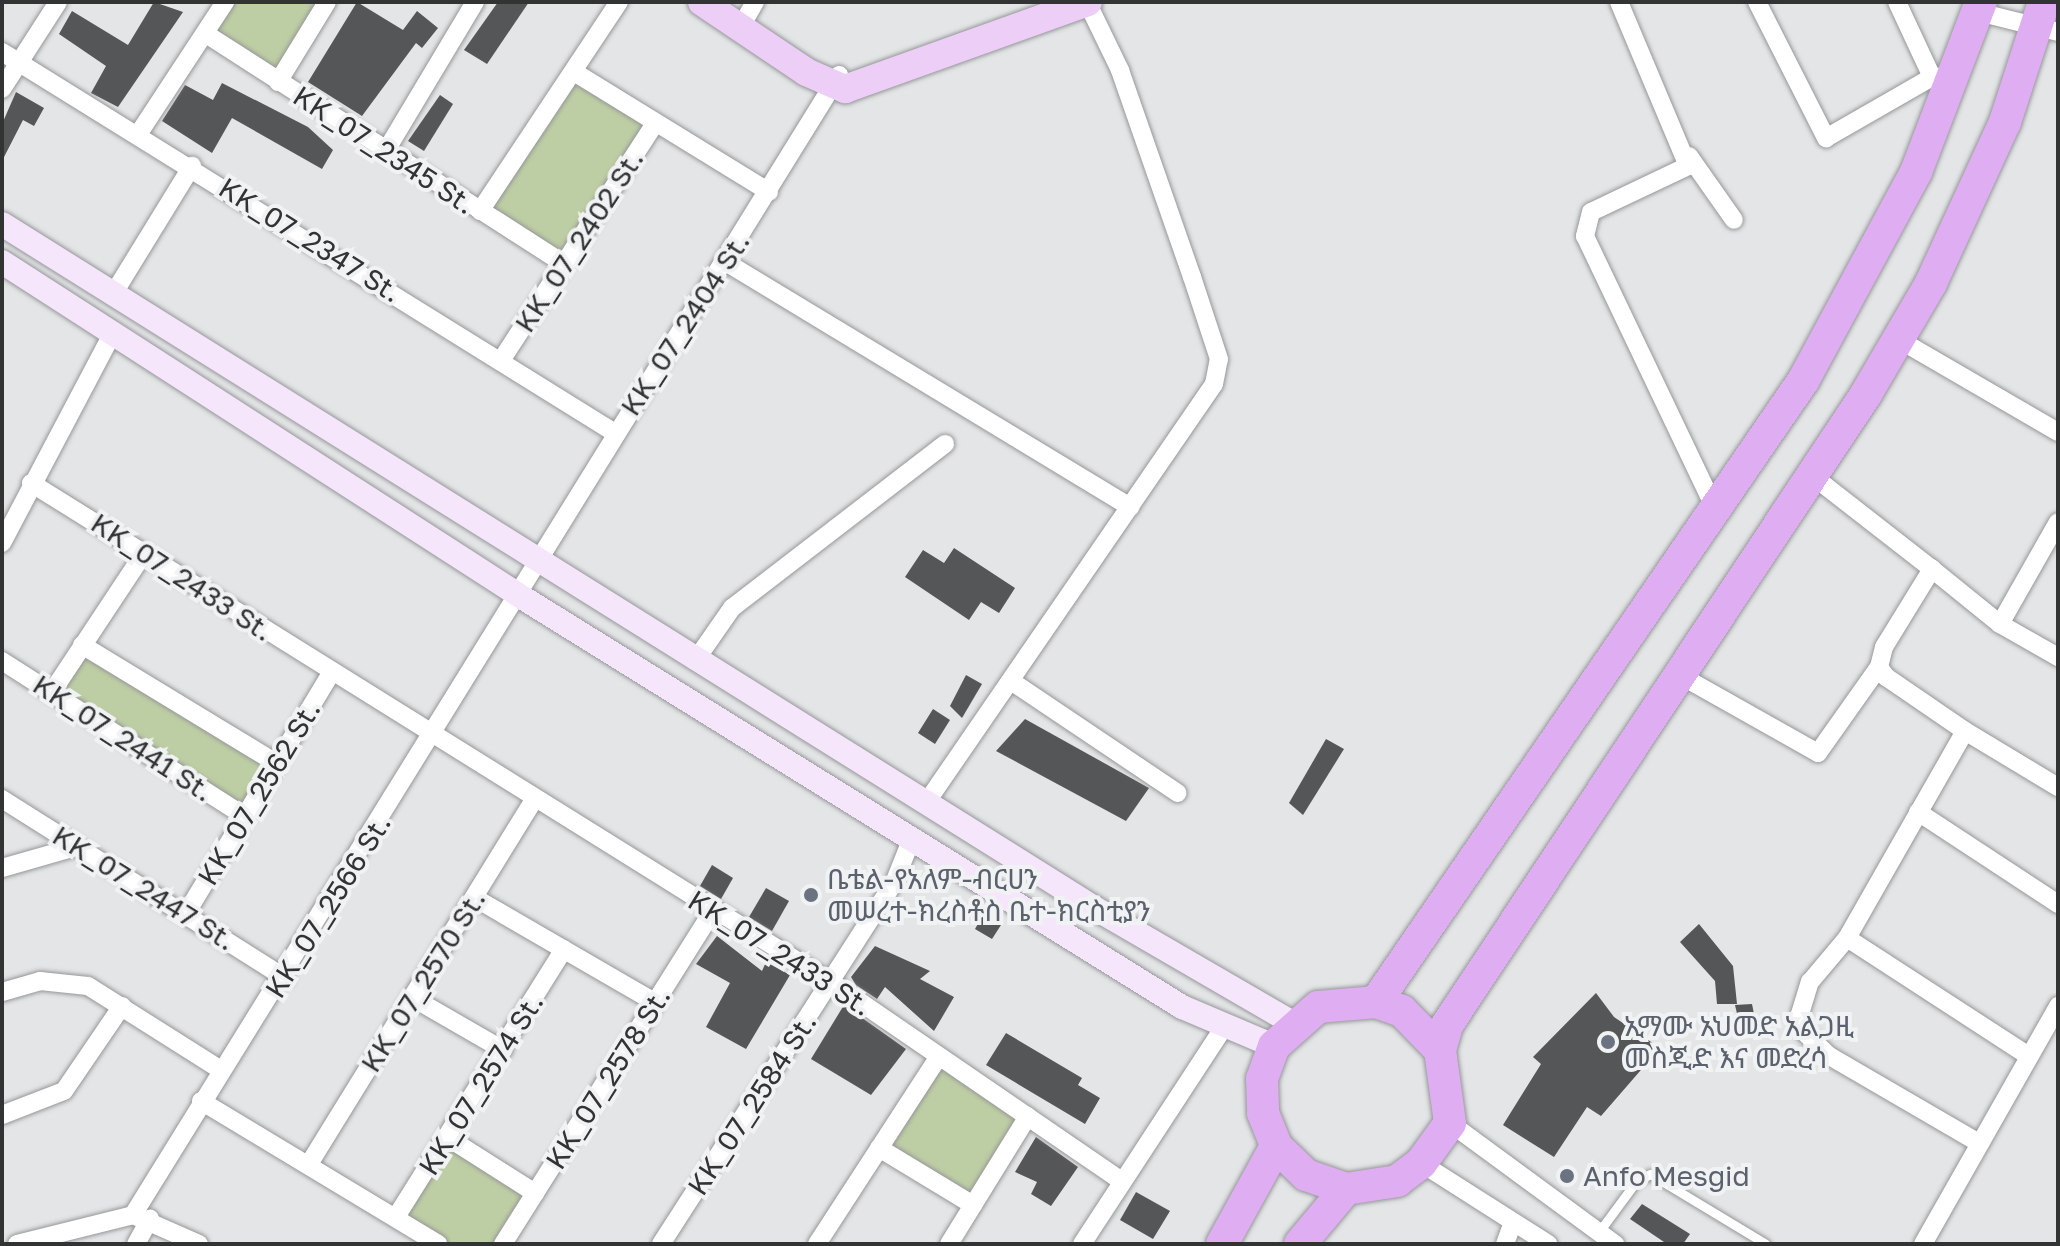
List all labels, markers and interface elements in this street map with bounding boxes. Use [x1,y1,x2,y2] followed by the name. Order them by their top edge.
[287,79,481,221] street label: KK_07_2345 St.
[508,144,650,338] street label: KK_07_2402 St.
[213,171,407,309] street label: KK_07_2347 St.
[613,226,757,422] street label: KK_07_2404 St.
[85,506,279,648] street label: KK_07_2433 St.
[27,667,219,809] street label: KK_07_2441 St.
[191,695,327,891] street label: KK_07_2562 St.
[258,808,398,1004] street label: KK_07_2566 St.
[47,818,241,958] street label: KK_07_2447 St.
[827,862,1150,928] place label: ቤቴል-የአለም-ብርሀን መሠረተ-ክረስቶስ ቤተ-ክርስቲያን
[682,883,878,1023] street label: KK_07_2433 St.
[354,884,492,1078] street label: KK_07_2570 St.
[802,886,820,904] marker: ቤቴል-የአለም-ብርሀን መሠረተ-ክረስቶስ ቤተ-ክርስቲያን
[539,981,677,1175] street label: KK_07_2578 St.
[412,987,550,1181] street label: KK_07_2574 St.
[681,1007,823,1201] street label: KK_07_2584 St.
[1624,1009,1854,1075] place label: ኢማሙ አህመድ አልጋዚ መስጂድ እና መድረሳ
[1599,1033,1617,1051] marker: ኢማሙ አህመድ አልጋዚ መስጂድ እና መድረሳ
[1583,1159,1750,1193] place label: Anfo Mesgid
[1558,1167,1576,1185] marker: Anfo Mesgid

